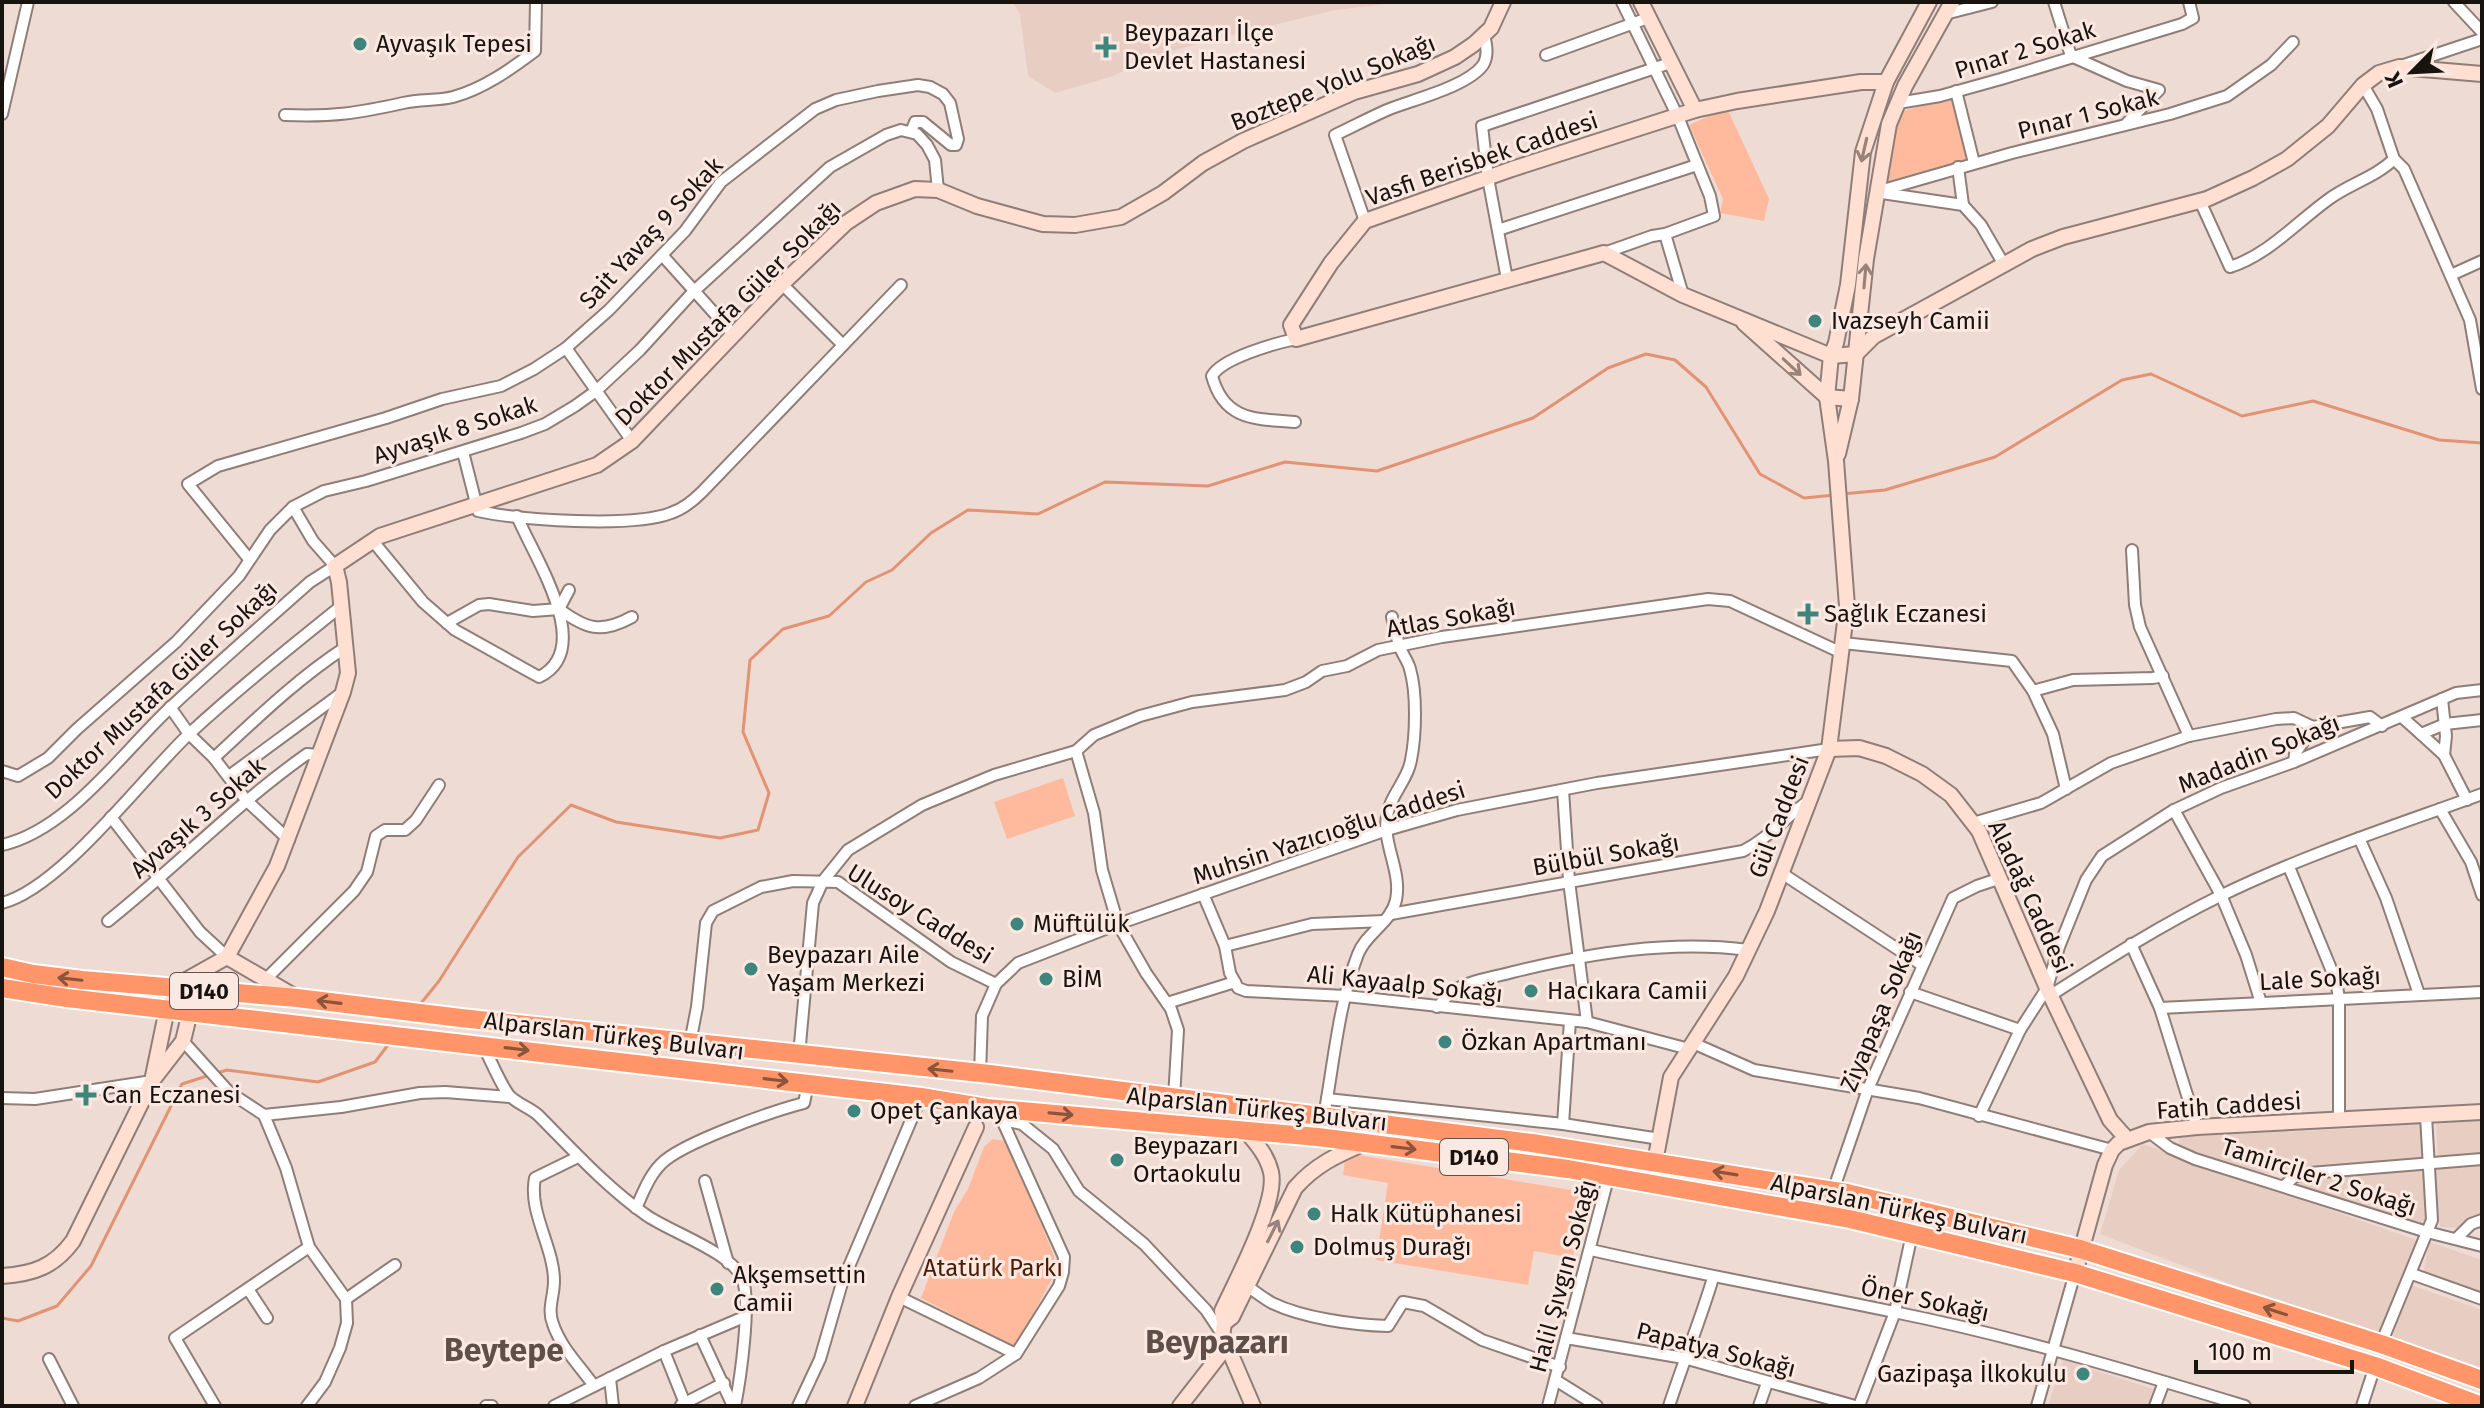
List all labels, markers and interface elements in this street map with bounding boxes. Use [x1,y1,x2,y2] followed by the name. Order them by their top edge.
[1951,15,2099,85] street label: Pınar 2 Sokak
[1124,19,1306,75] place label: Beypazarı İlçe Devlet Hastanesi
[1227,29,1439,137] street label: Boztepe Yolu Sokağı
[376,30,532,58] place label: Ayvaşık Tepesi
[2372,32,2452,112] north arrow
[351,35,369,53] marker: Ayvaşık Tepesi
[1095,36,1117,58] marker: Beypazarı İlçe Devlet Hastanesi
[2379,67,2409,92] text: K
[2015,83,2162,145] street label: Pınar 1 Sokak
[1362,106,1602,212] street label: Vasfi Berisbek Caddesi
[1856,136,1871,162] one-way arrow
[574,151,729,315] street label: Sait Yavaş 9 Sokak
[609,194,847,432] street label: Doktor Mustafa Güler Sokağı
[1858,263,1873,290] one-way arrow
[1831,307,1990,335] place label: Ivazseyh Camii
[1806,312,1824,330] marker: Ivazseyh Camii
[1782,358,1802,376] one-way arrow
[370,390,541,470] street label: Ayvaşık 8 Sokak
[39,575,283,805] street label: Doktor Mustafa Güler Sokağı
[1384,593,1518,643] street label: Atlas Sokağı
[1824,600,1987,628] place label: Sağlık Eczanesi
[1799,605,1817,623] marker: Sağlık Eczanesi
[2174,709,2344,799] street label: Madadin Sokağı
[125,751,272,884] street label: Ayvaşık 3 Sokak
[1743,752,1815,882] street label: Gül Caddesi
[1189,776,1469,890] street label: Muhsin Yazıcıoğlu Caddesi
[1982,816,2078,978] street label: Aladağ Caddesi
[1531,828,1681,882] street label: Bülbül Sokağı
[842,858,998,970] street label: Ulusoy Caddesi
[1033,910,1130,938] place label: Müftülük
[1008,915,1026,933] marker: Müftülük
[1834,926,1928,1096] street label: Ziyapaşa Sokağı
[767,941,925,997] place label: Beypazarı Aile Yaşam Merkezi
[742,960,760,978] marker: Beypazarı Aile Yaşam Merkezi
[1306,960,1504,1008] street label: Ali Kayaalp Sokağı
[2258,962,2382,996] street label: Lale Sokağı
[1062,965,1102,993] place label: BİM
[1037,970,1055,988] marker: BİM
[57,971,84,986] one-way arrow
[170,973,238,1009] road number: D140
[1547,977,1708,1005] place label: Hacıkara Camii
[1522,982,1540,1000] marker: Hacıkara Camii
[317,994,342,1009] one-way arrow
[482,1006,746,1066] street label: Alparslan Türkeş Bulvarı
[1461,1028,1646,1056] place label: Özkan Apartmanı
[1436,1033,1454,1051] marker: Özkan Apartmanı
[504,1042,530,1057] one-way arrow
[927,1062,954,1077] one-way arrow
[762,1073,788,1088] one-way arrow
[102,1081,241,1109] place label: Can Eczanesi
[1125,1081,1389,1137] street label: Alparslan Türkeş Bulvarı
[77,1086,95,1104] marker: Can Eczanesi
[2156,1087,2302,1125] street label: Fatih Caddesi
[870,1097,1018,1125] place label: Opet Çankaya
[845,1102,863,1120] marker: Opet Çankaya
[1047,1107,1074,1122] one-way arrow
[1133,1132,1242,1188] place label: Beypazarı Ortaokulu
[2218,1132,2420,1222] street label: Tamirciler 2 Sokağı
[1440,1139,1508,1175] road number: D140
[1391,1141,1416,1156] one-way arrow
[1108,1151,1126,1169] marker: Beypazarı Ortaokulu
[1713,1165,1738,1180] one-way arrow
[1768,1168,2030,1250] street label: Alparslan Türkeş Bulvarı
[1524,1176,1602,1376] street label: Halil Şıvgın Sokağı
[1330,1200,1522,1228] place label: Halk Kütüphanesi
[1305,1205,1323,1223] marker: Halk Kütüphanesi
[1266,1219,1281,1243] one-way arrow
[1313,1233,1472,1261] place label: Dolmuş Durağı
[1288,1238,1306,1256] marker: Dolmuş Durağı
[923,1254,1063,1282] park label: Atatürk Parkı
[733,1261,866,1317] place label: Akşemsettin Camii
[1858,1273,1992,1327] street label: Öner Sokağı
[708,1280,726,1298] marker: Akşemsettin Camii
[2263,1303,2289,1318] one-way arrow
[1633,1317,1799,1383] street label: Papatya Sokağı
[1145,1323,1289,1361] district label: Beypazarı
[2196,1324,2352,1374] scale bar
[444,1331,564,1369] district label: Beytepe
[2208,1338,2272,1366] text: 100 m
[1877,1360,2067,1388] place label: Gazipaşa İlkokulu
[2074,1365,2092,1383] marker: Gazipaşa İlkokulu

